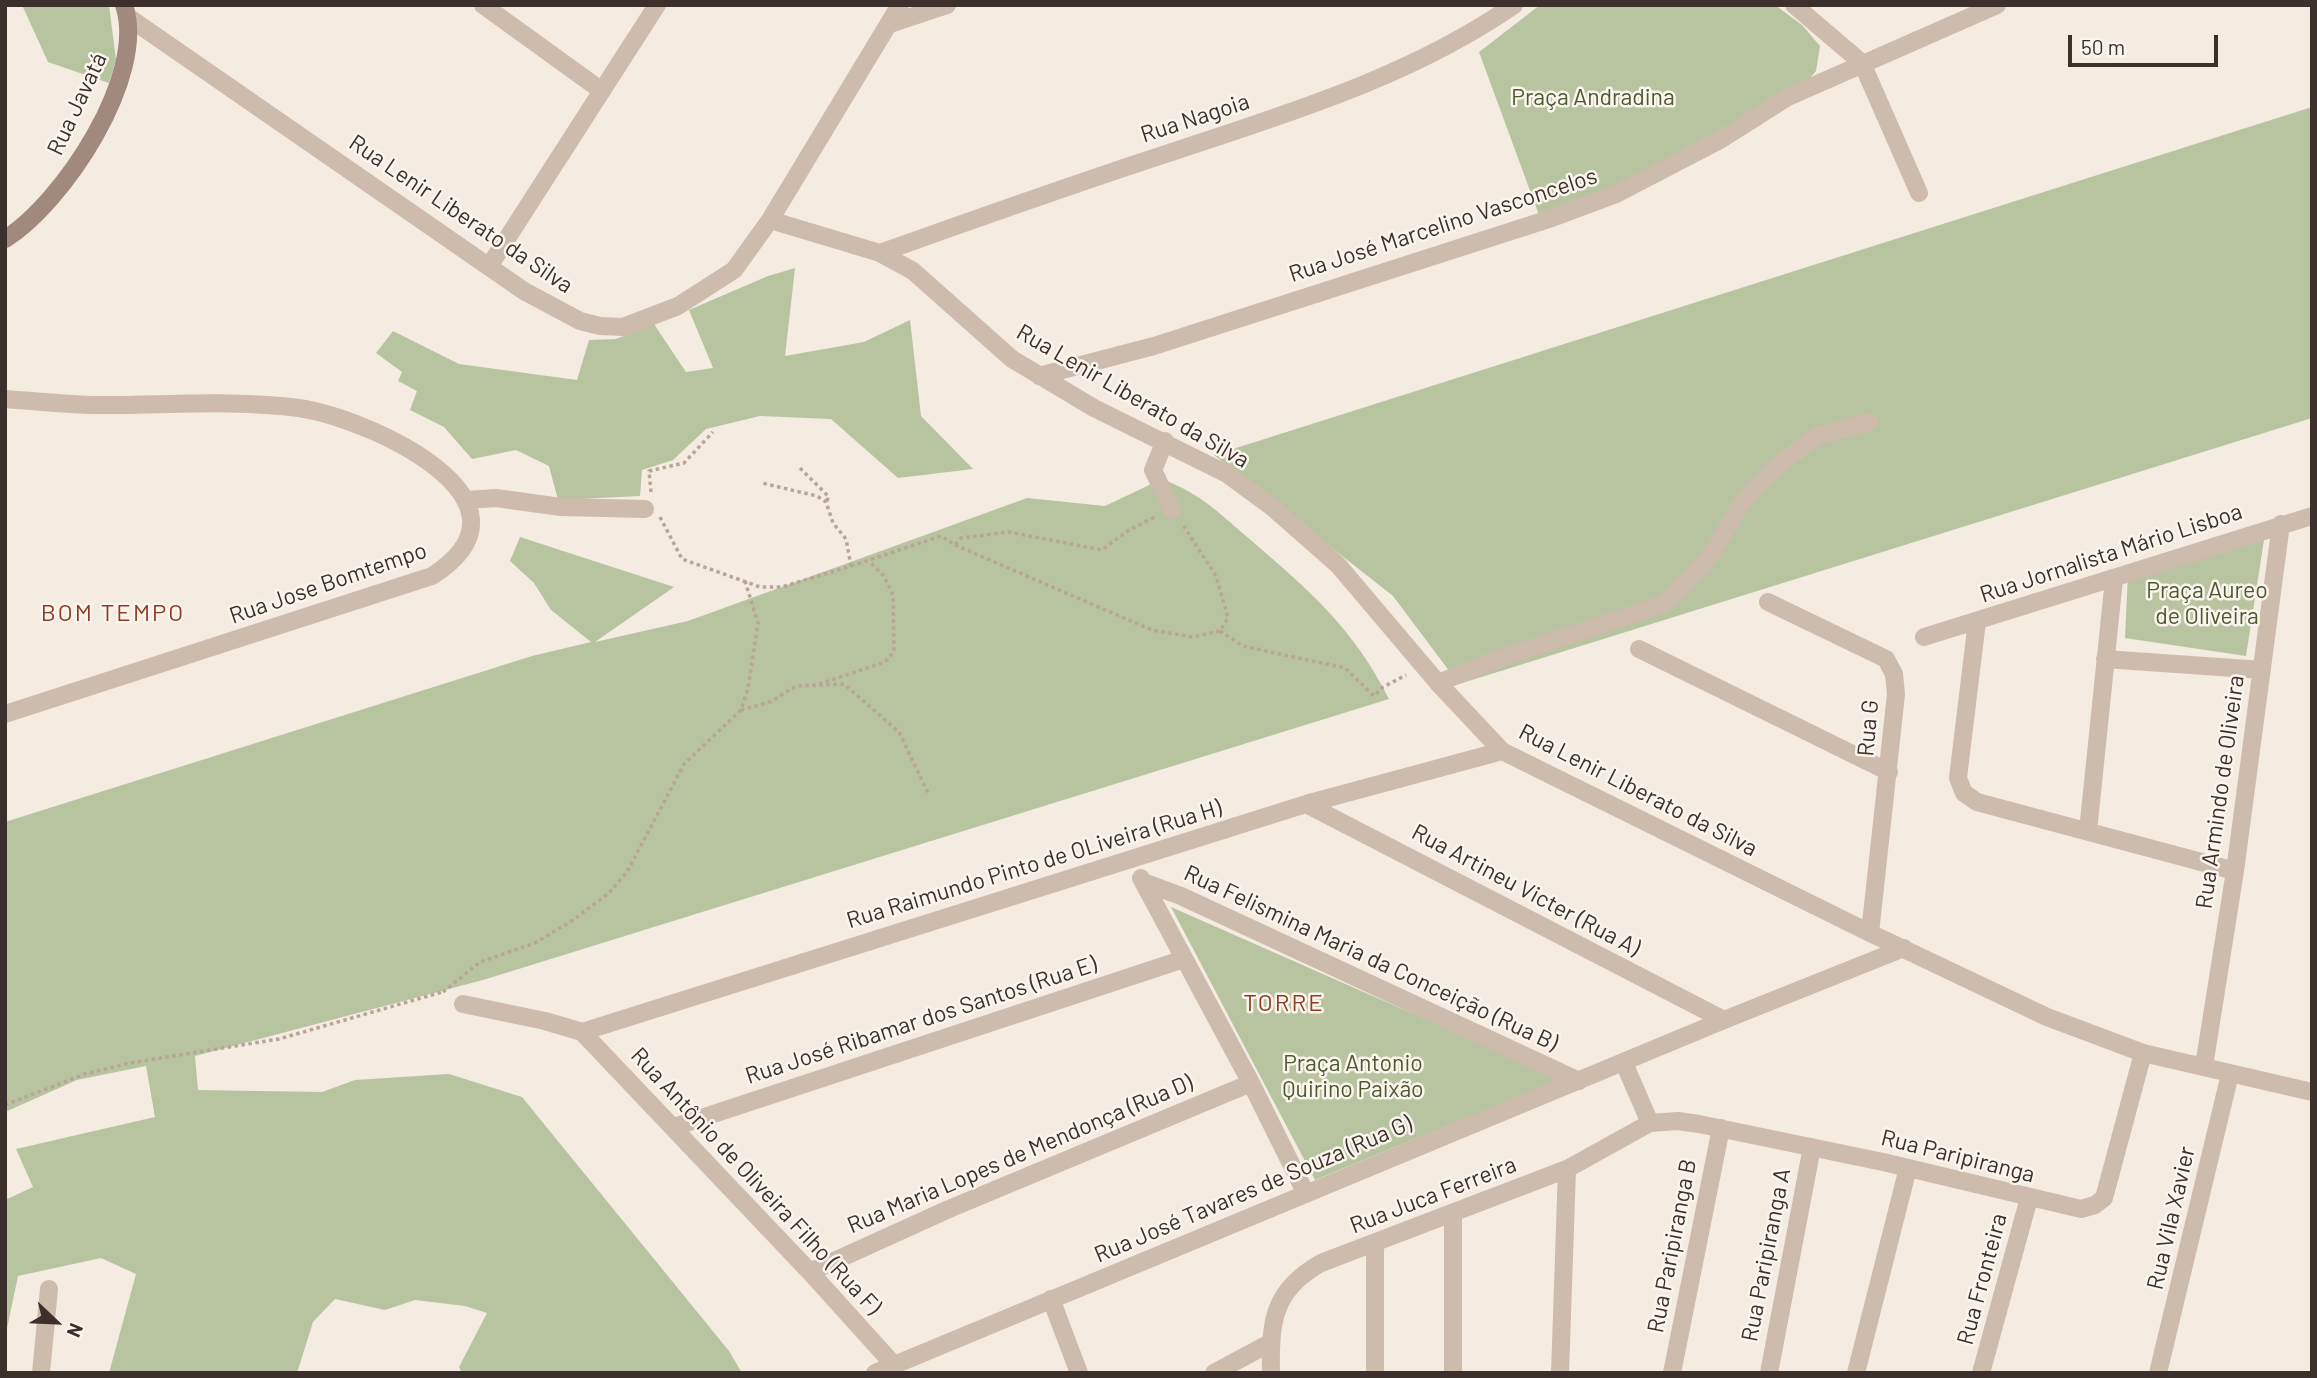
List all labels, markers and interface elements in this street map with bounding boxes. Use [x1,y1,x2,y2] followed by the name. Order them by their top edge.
[2072,21,2222,65] scale bar
[2081,34,2125,59] text: 50 m
[41,48,113,160] street label: Rua Javatá
[1511,83,1675,111] park label: Praça Andradina
[1137,87,1253,149] street label: Rua Nagoia
[344,129,578,299] street label: Rua Lenir Liberato da Silva
[1285,162,1601,288] street label: Rua José Marcelino Vasconcelos
[1012,318,1254,474] street label: Rua Lenir Liberato da Silva
[1976,498,2246,608] street label: Rua Jornalista Mário Lisboa
[226,536,430,630] street label: Rua Jose Bomtempo
[2146,576,2268,630] park label: Praça Aureo de Oliveira
[42,599,184,627] district label: BOM TEMPO
[2190,673,2250,911] street label: Rua Armindo de Oliveira
[1852,698,1884,758] street label: Rua G
[1514,718,1762,862] street label: Rua Lenir Liberato da Silva
[843,794,1225,934] street label: Rua Raimundo Pinto de OLiveira (Rua H)
[1407,818,1645,962] street label: Rua Artineu Victer (Rua A)
[1180,859,1562,1057] street label: Rua Felismina Maria da Conceição (Rua B)
[742,950,1100,1090] street label: Rua José Ribamar dos Santos (Rua E)
[1244,989,1324,1017] district label: TORRE
[625,1042,887,1320] street label: Rua Antônio de Oliveira Filho (Rua F)
[1282,1049,1424,1103] park label: Praça Antonio Quirino Paixão
[843,1069,1197,1239] street label: Rua Maria Lopes de Mendonça (Rua D)
[1090,1109,1416,1269] street label: Rua José Tavares de Souza (Rua G)
[1878,1124,2038,1188] street label: Rua Paripiranga
[2141,1144,2201,1292] street label: Rua Vila Xavier
[1346,1151,1520,1239] street label: Rua Juca Ferreira
[1642,1157,1702,1335] street label: Rua Paripiranga B
[1736,1166,1796,1344] street label: Rua Paripiranga A
[1951,1210,2013,1348] street label: Rua Fronteira
[21,1287,91,1357] north arrow
[63,1320,89,1341] text: N

